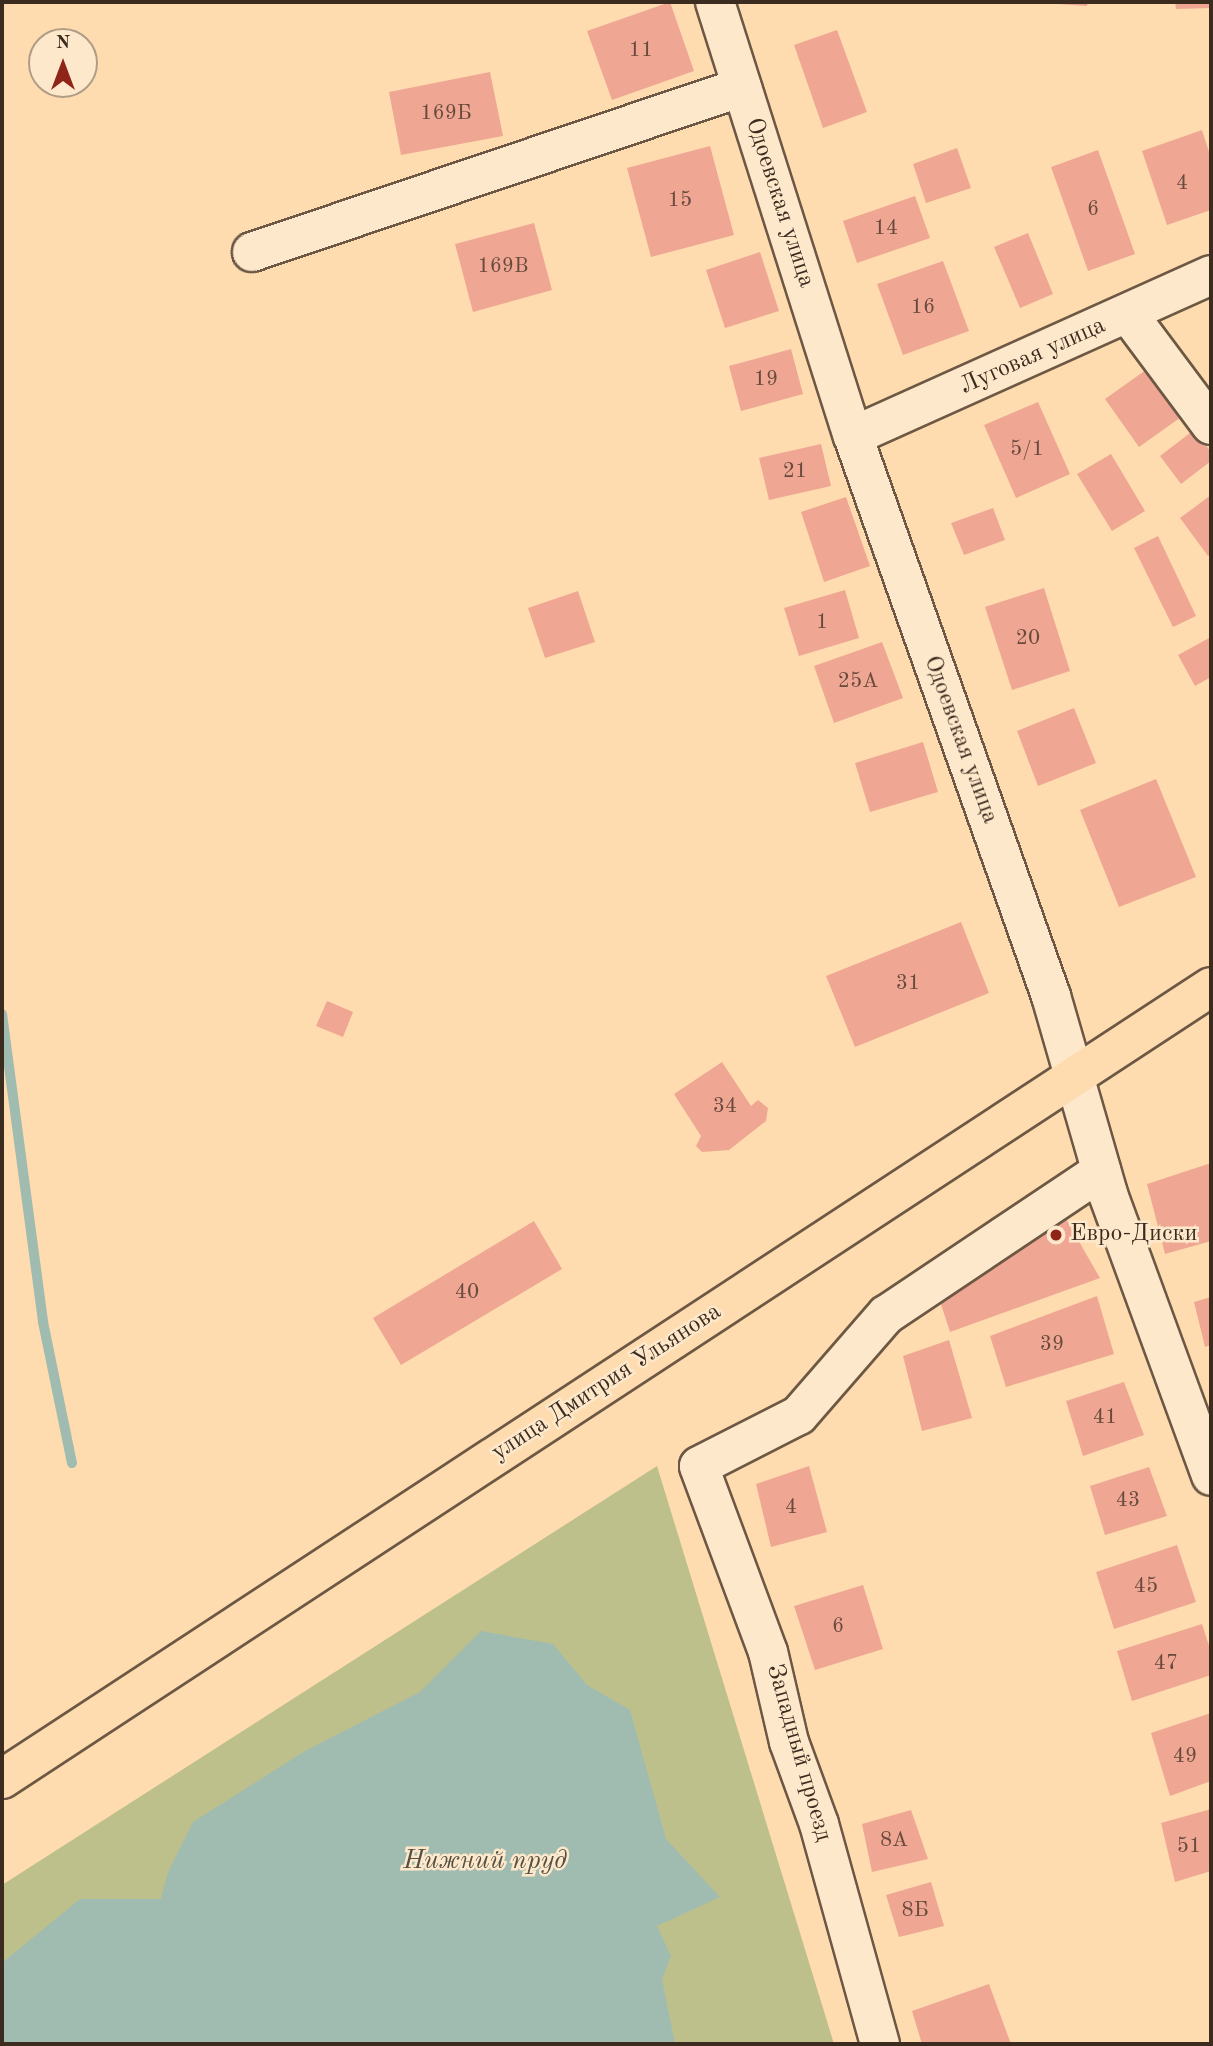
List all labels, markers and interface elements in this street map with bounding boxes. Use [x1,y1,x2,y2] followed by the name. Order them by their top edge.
[28,28,98,98] north arrow
[56,34,70,53] text: N
[629,38,653,64] house number: 11
[420,101,472,127] house number: 169Б
[738,115,820,291] street label: Одоевская улица
[1176,171,1188,197] house number: 4
[668,188,692,214] house number: 15
[1087,197,1099,223] house number: 6
[874,216,898,242] house number: 14
[477,254,529,280] house number: 169В
[911,295,935,321] house number: 16
[956,312,1110,402] street label: Луговая улица
[754,367,778,393] house number: 19
[1010,437,1044,463] house number: 5/1
[783,459,807,485] house number: 21
[816,610,828,636] house number: 1
[1016,626,1040,652] house number: 20
[916,652,1004,828] street label: Одоевская улица
[838,669,878,695] house number: 25А
[896,971,920,997] house number: 31
[713,1094,737,1120] house number: 34
[1070,1221,1197,1249] place label: Евро-Диски
[1048,1227,1064,1243] marker: Евро-Диски
[455,1280,479,1306] house number: 40
[487,1298,727,1468] street label: улица Дмитрия Ульянова
[1040,1332,1064,1358] house number: 39
[1093,1405,1117,1431] house number: 41
[1116,1488,1140,1514] house number: 43
[785,1495,797,1521] house number: 4
[1134,1574,1158,1600] house number: 45
[832,1614,844,1640] house number: 6
[1154,1651,1178,1677] house number: 47
[759,1661,837,1845] street label: Западный проезд
[1173,1744,1197,1770] house number: 49
[880,1828,908,1854] house number: 8А
[1177,1834,1201,1860] house number: 51
[403,1846,567,1878] water label: Нижний пруд
[901,1898,929,1924] house number: 8Б

